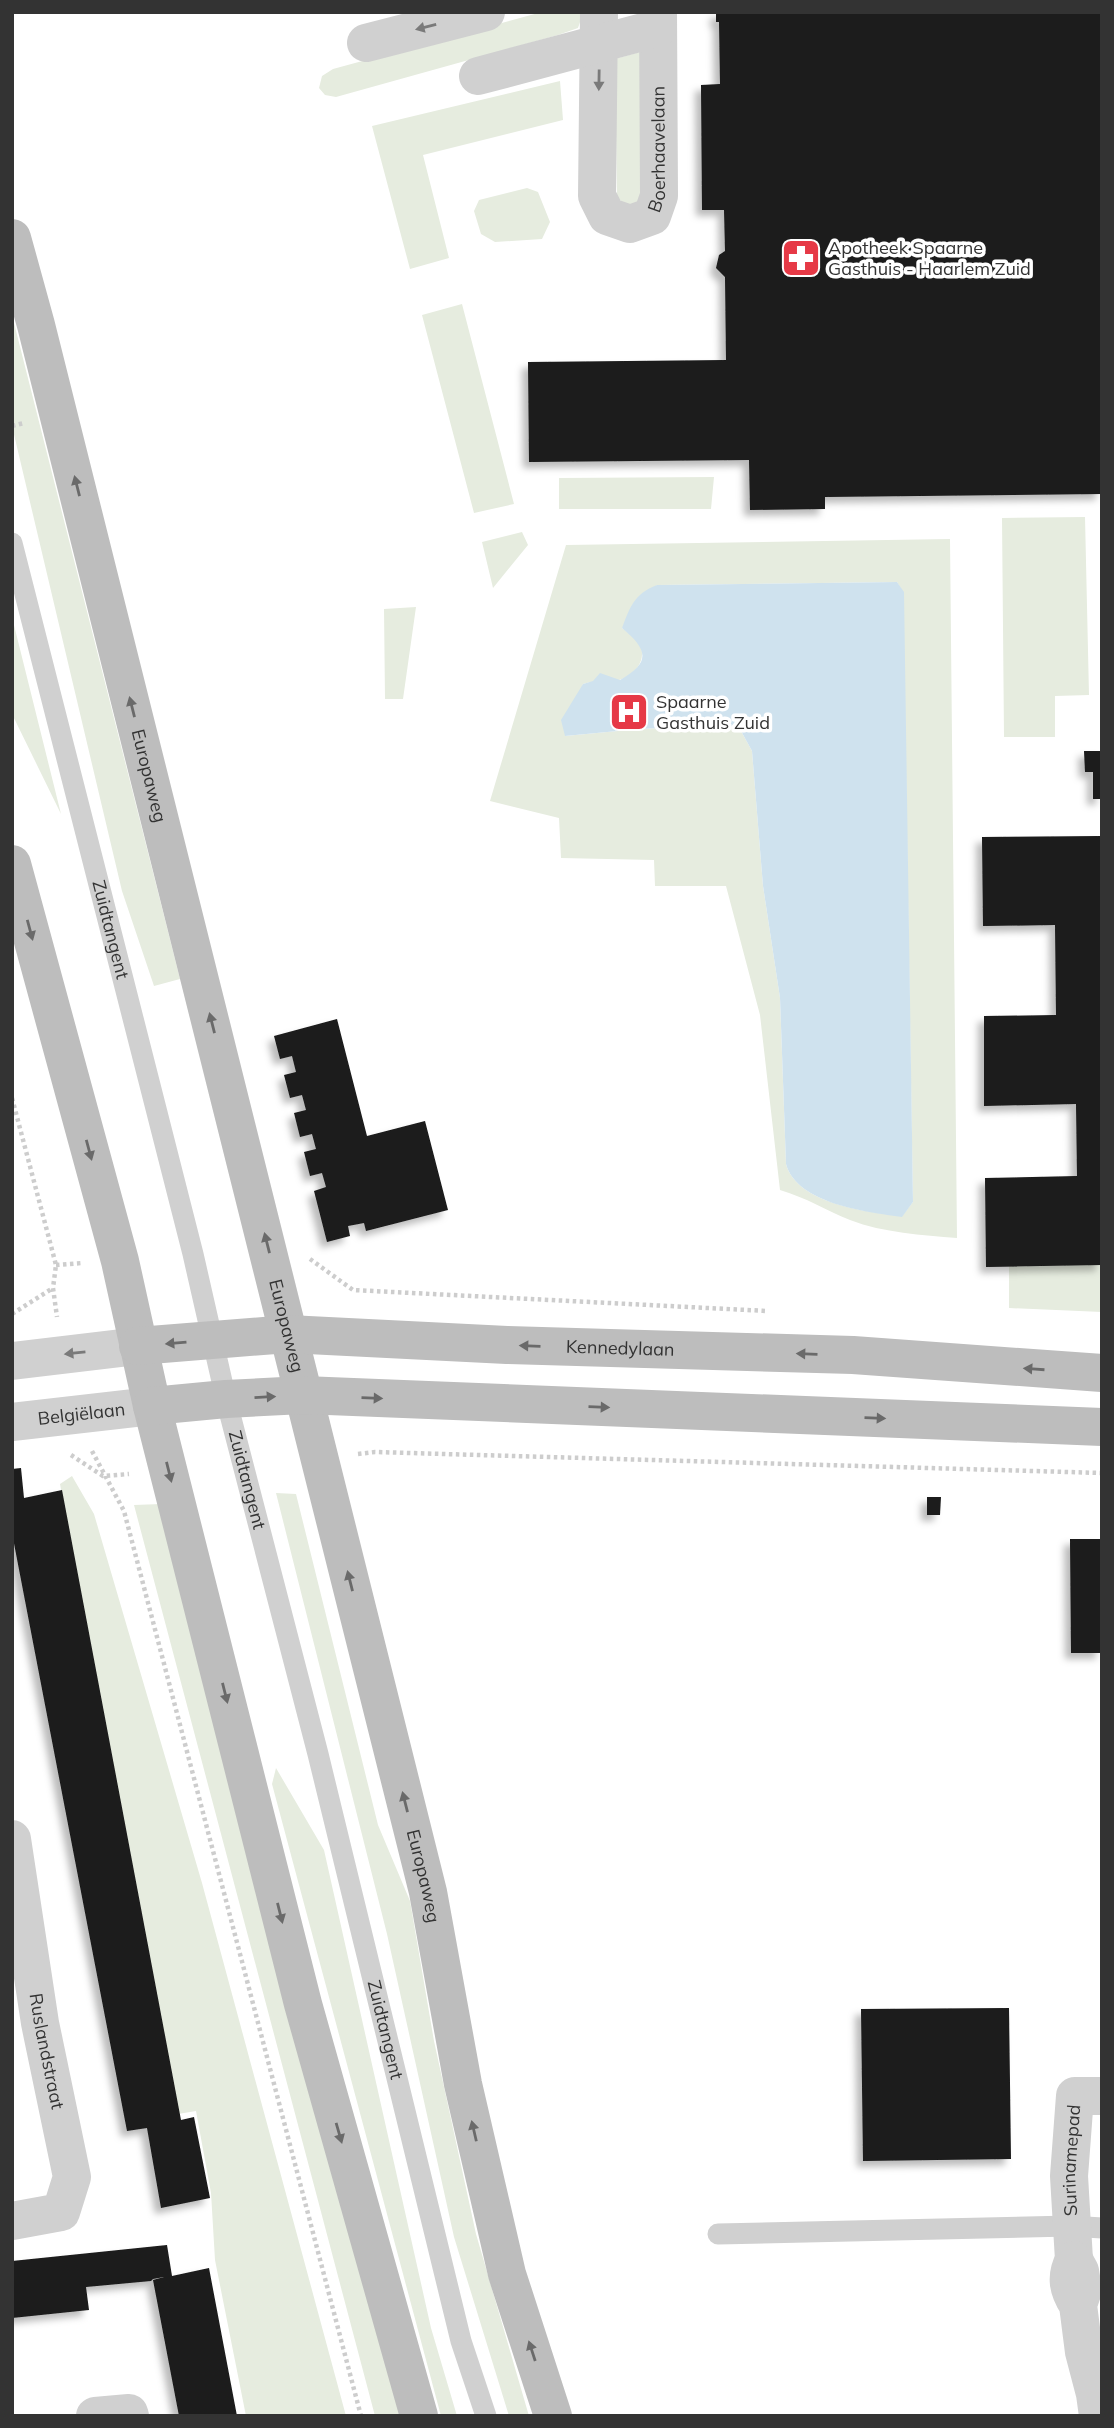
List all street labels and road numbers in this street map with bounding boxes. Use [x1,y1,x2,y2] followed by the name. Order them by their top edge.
[642,86,670,215] street label: Boerhaavelaan
[127,727,172,825] street label: Europaweg
[87,878,135,981] street label: Zuidtangent
[264,1277,310,1375] street label: Europaweg
[566,1335,675,1361] street label: Kennedylaan
[37,1397,126,1430] street label: Belgiëlaan
[224,1428,271,1532] street label: Zuidtangent
[402,1827,445,1925] street label: Europaweg
[363,1978,409,2082] street label: Zuidtangent
[25,1992,70,2111] street label: Ruslandstraat
[1057,2104,1085,2217] street label: Surinamepad

